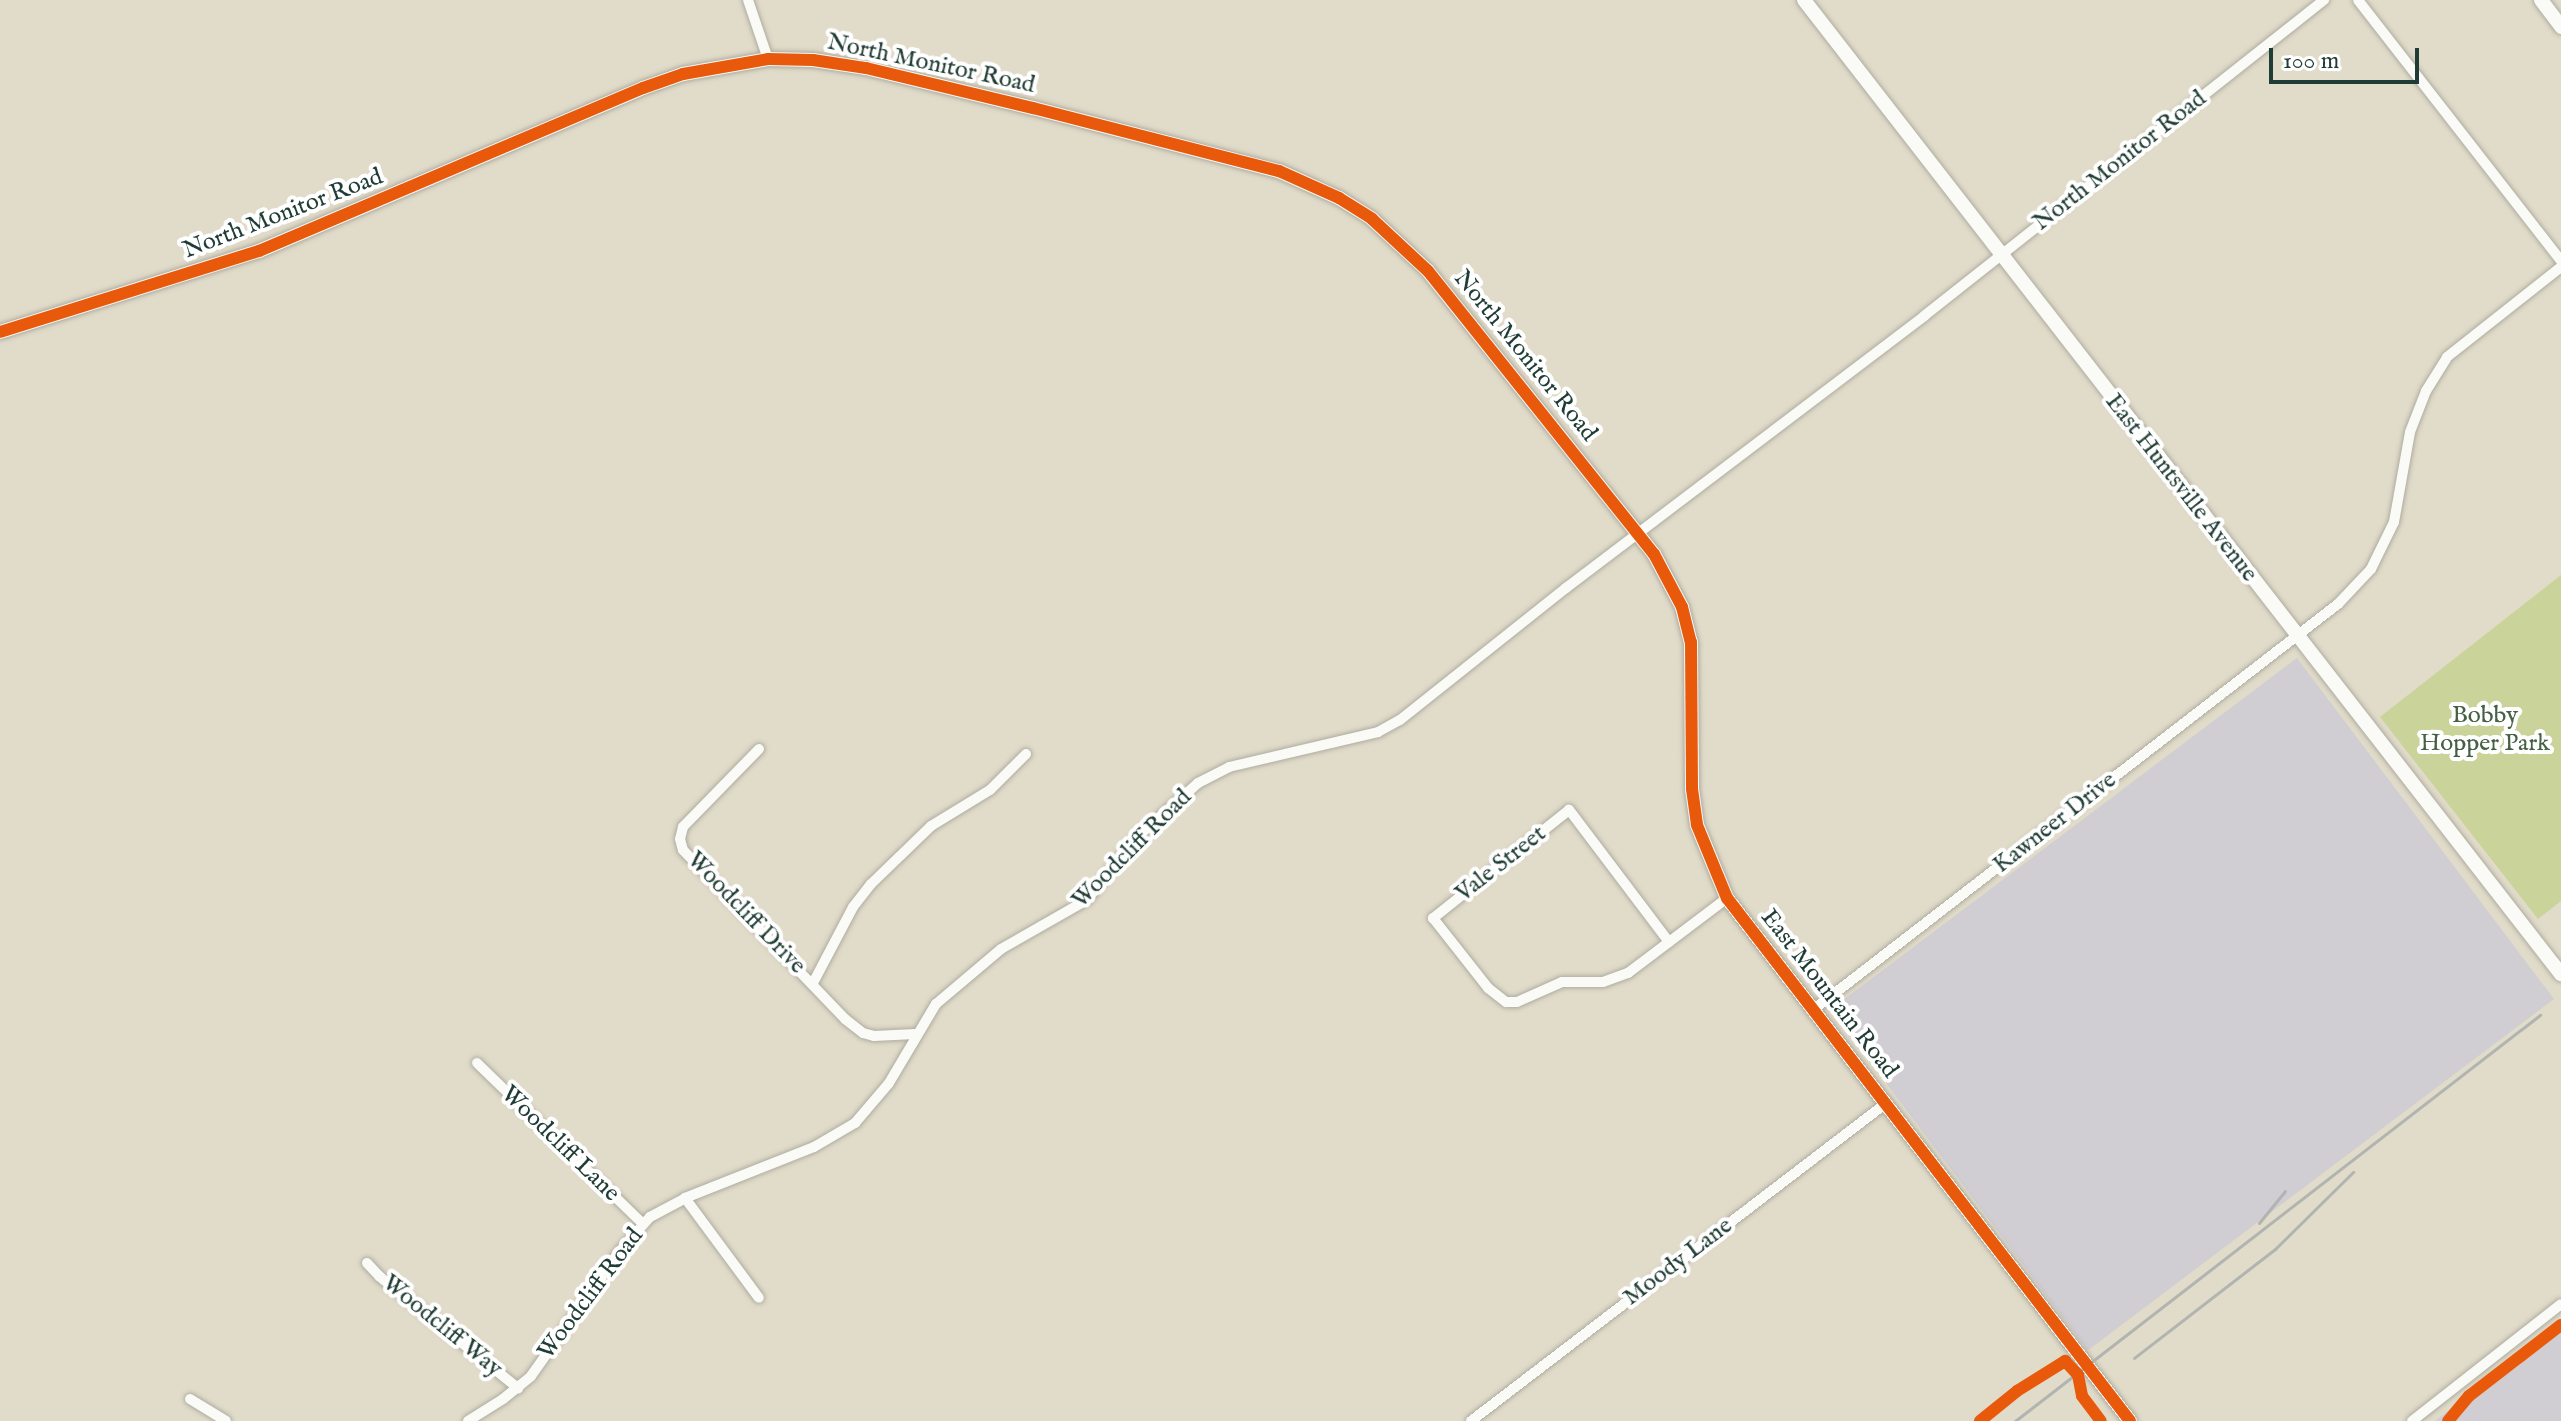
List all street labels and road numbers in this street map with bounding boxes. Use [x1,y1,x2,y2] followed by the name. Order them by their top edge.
[824,28,1038,100] street label: North Monitor Road
[2028,84,2212,238] street label: North Monitor Road
[179,163,387,265] street label: North Monitor Road
[1447,265,1603,447] street label: North Monitor Road
[2099,388,2263,588] street label: East Huntsville Avenue
[1988,766,2122,880] street label: Kawneer Drive
[1066,783,1198,915] street label: Woodcliff Road
[1450,820,1552,908] street label: Vale Street
[680,846,812,980] street label: Woodcliff Drive
[1754,904,1904,1084] street label: East Mountain Road
[494,1080,626,1208] street label: Woodcliff Lane
[1618,1212,1738,1312] street label: Moody Lane
[532,1223,650,1365] street label: Woodcliff Road
[376,1269,508,1383] street label: Woodcliff Way

